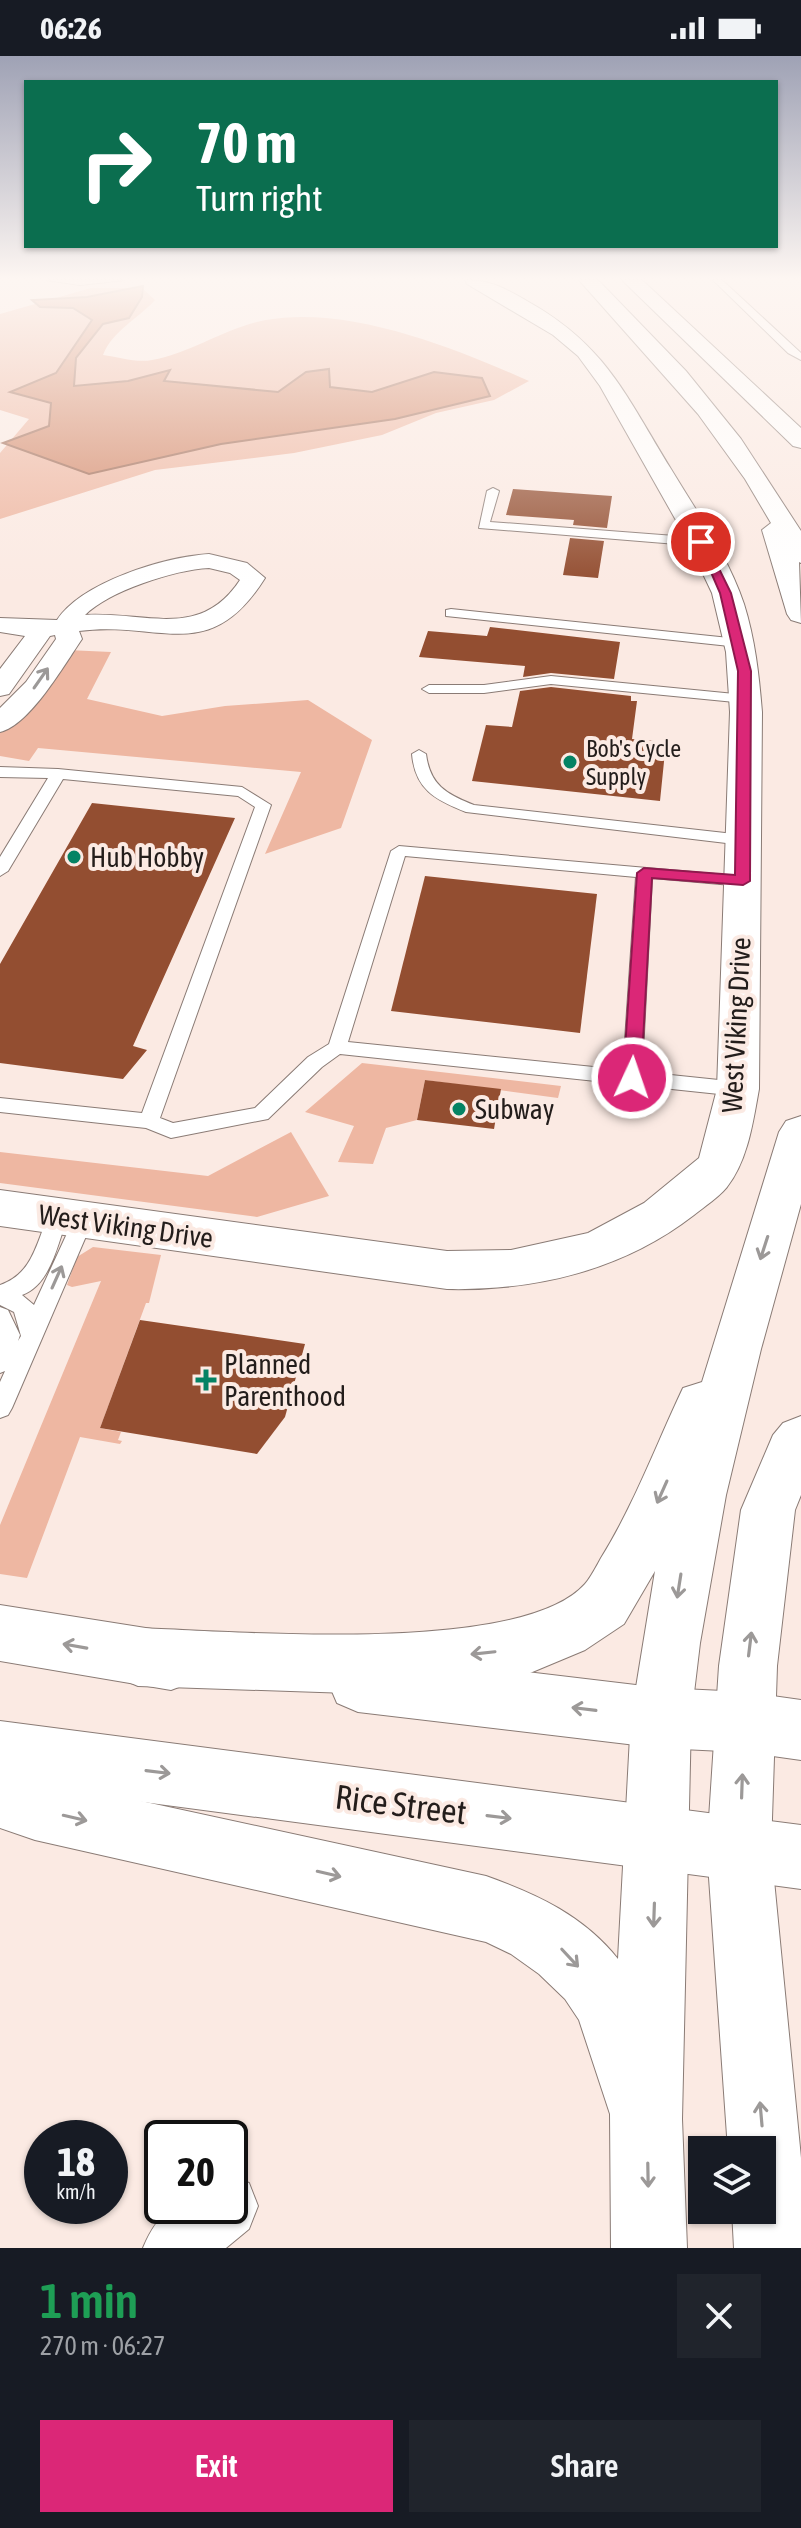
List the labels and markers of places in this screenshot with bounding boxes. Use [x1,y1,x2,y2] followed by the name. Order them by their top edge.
[667,508,735,576] pin
[586,735,681,790] place label: Bob's Cycle Supply
[561,753,579,771] marker: Bob's Cycle Supply
[90,841,204,873] place label: Hub Hobby
[65,848,83,866] marker: Hub Hobby
[475,1093,554,1125] place label: Subway
[450,1100,468,1118] marker: Subway
[224,1348,346,1412] place label: Planned Parenthood
[195,1369,217,1391] marker: Planned Parenthood

